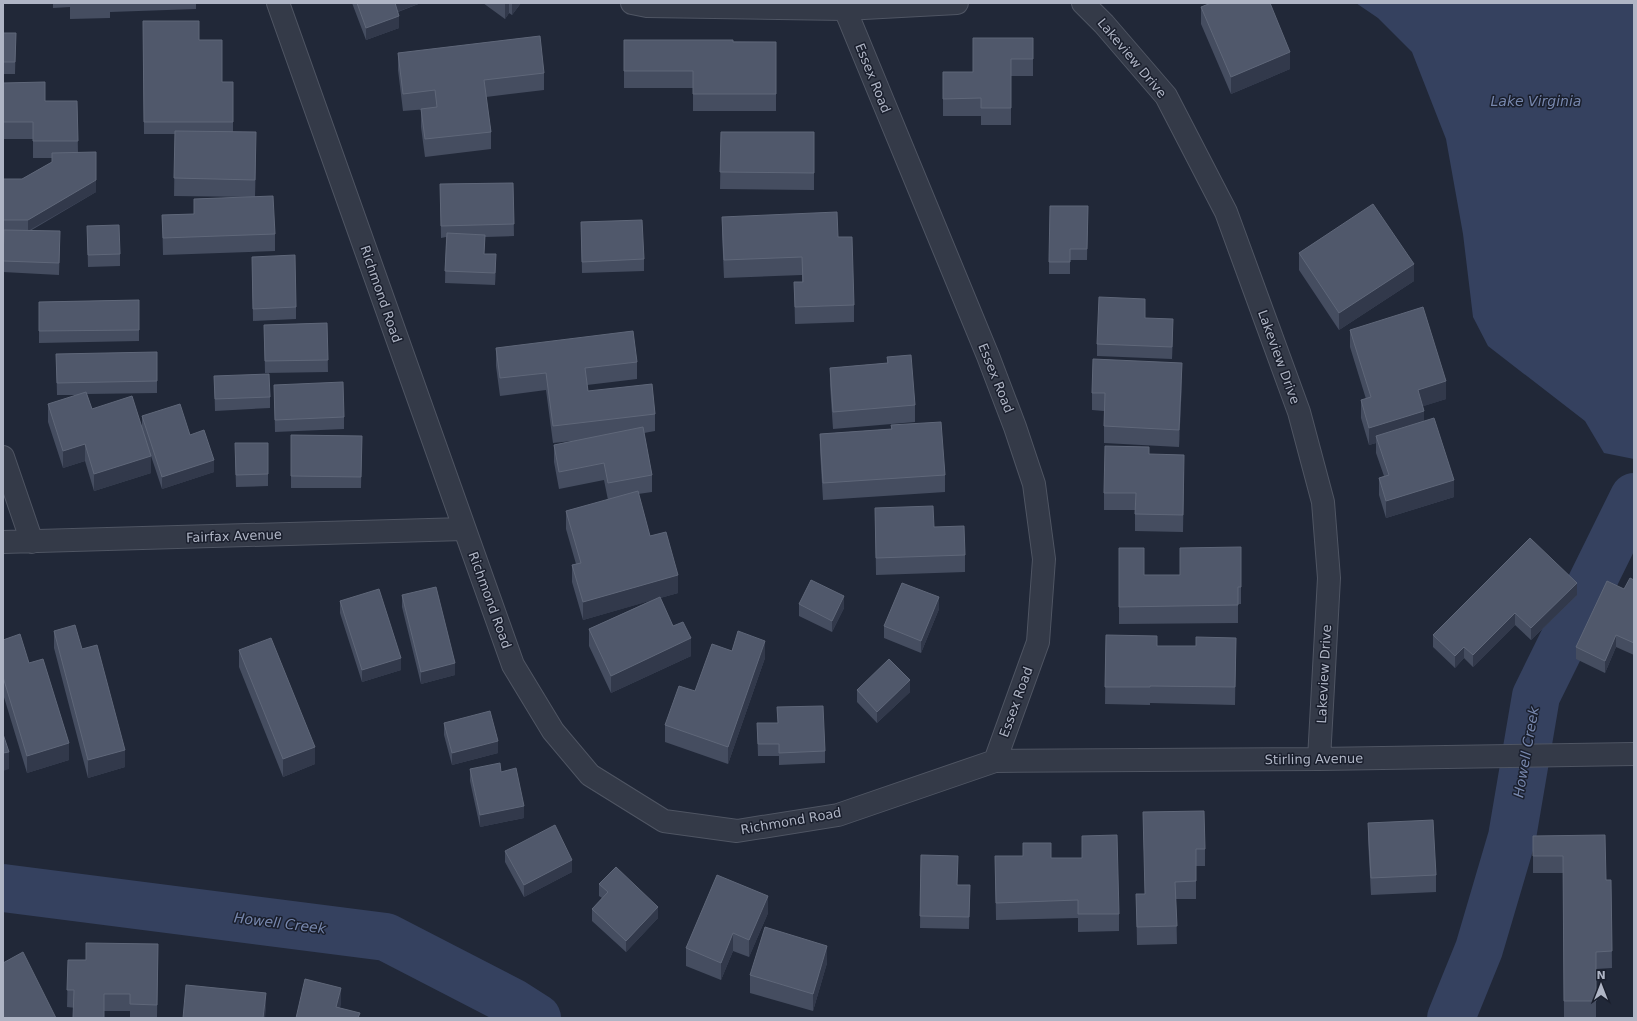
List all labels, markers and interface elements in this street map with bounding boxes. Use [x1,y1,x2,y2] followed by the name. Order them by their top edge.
[1094,15,1170,101] street label: Lakeview Drive
[852,41,894,115] street label: Essex Road
[1491,93,1581,109] water label: Lake Virginia
[357,243,405,345] street label: Richmond Road
[1255,308,1303,406] street label: Lakeview Drive
[975,341,1017,415] street label: Essex Road
[186,527,282,545] street label: Fairfax Avenue
[466,550,514,650] street label: Richmond Road
[1314,624,1334,724] street label: Lakeview Drive
[996,665,1036,739] street label: Essex Road
[1510,704,1542,799] water label: Howell Creek
[1265,751,1363,767] street label: Stirling Avenue
[740,805,842,837] street label: Richmond Road
[233,909,328,937] water label: Howell Creek
[1581,965,1621,1005] north arrow
[1596,969,1606,982] text: N

